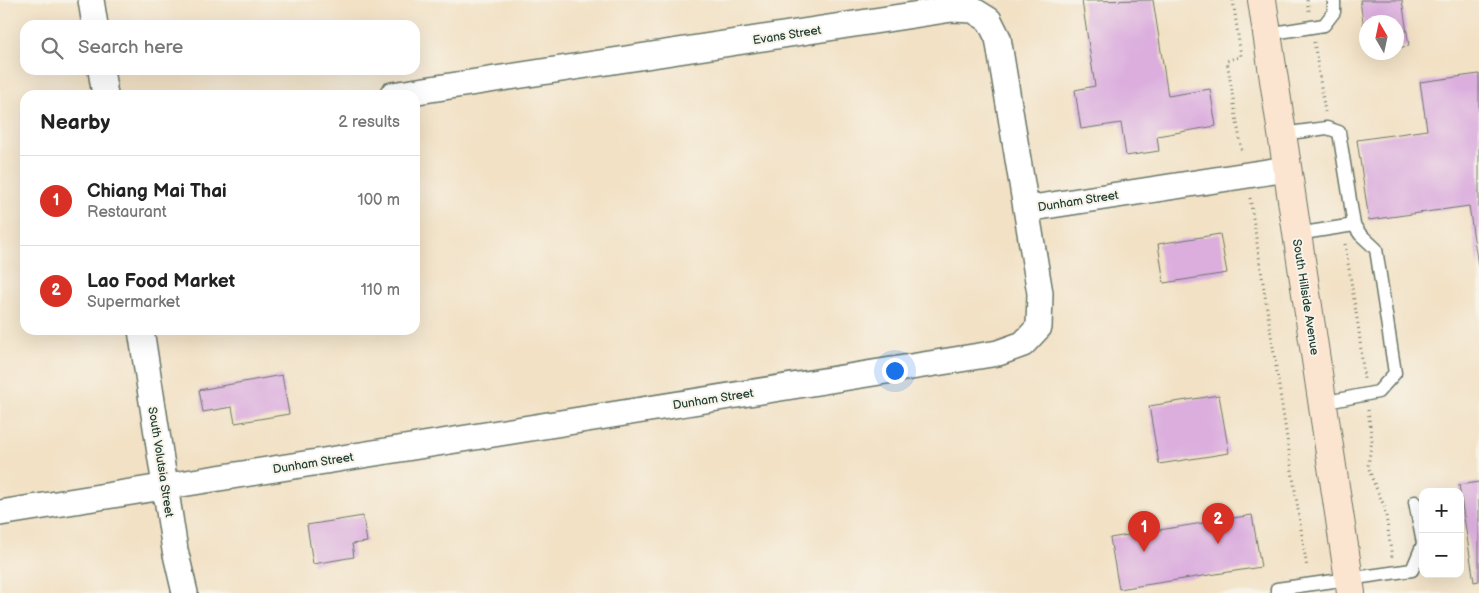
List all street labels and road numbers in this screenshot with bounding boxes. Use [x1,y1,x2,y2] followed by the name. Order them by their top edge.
[752,23,823,48] street label: Evans Street
[1037,188,1120,215] street label: Dunham Street
[1289,238,1322,356] street label: South Hillside Avenue
[672,386,755,413] street label: Dunham Street
[144,406,177,519] street label: South Volutsia Street
[272,450,355,477] street label: Dunham Street

